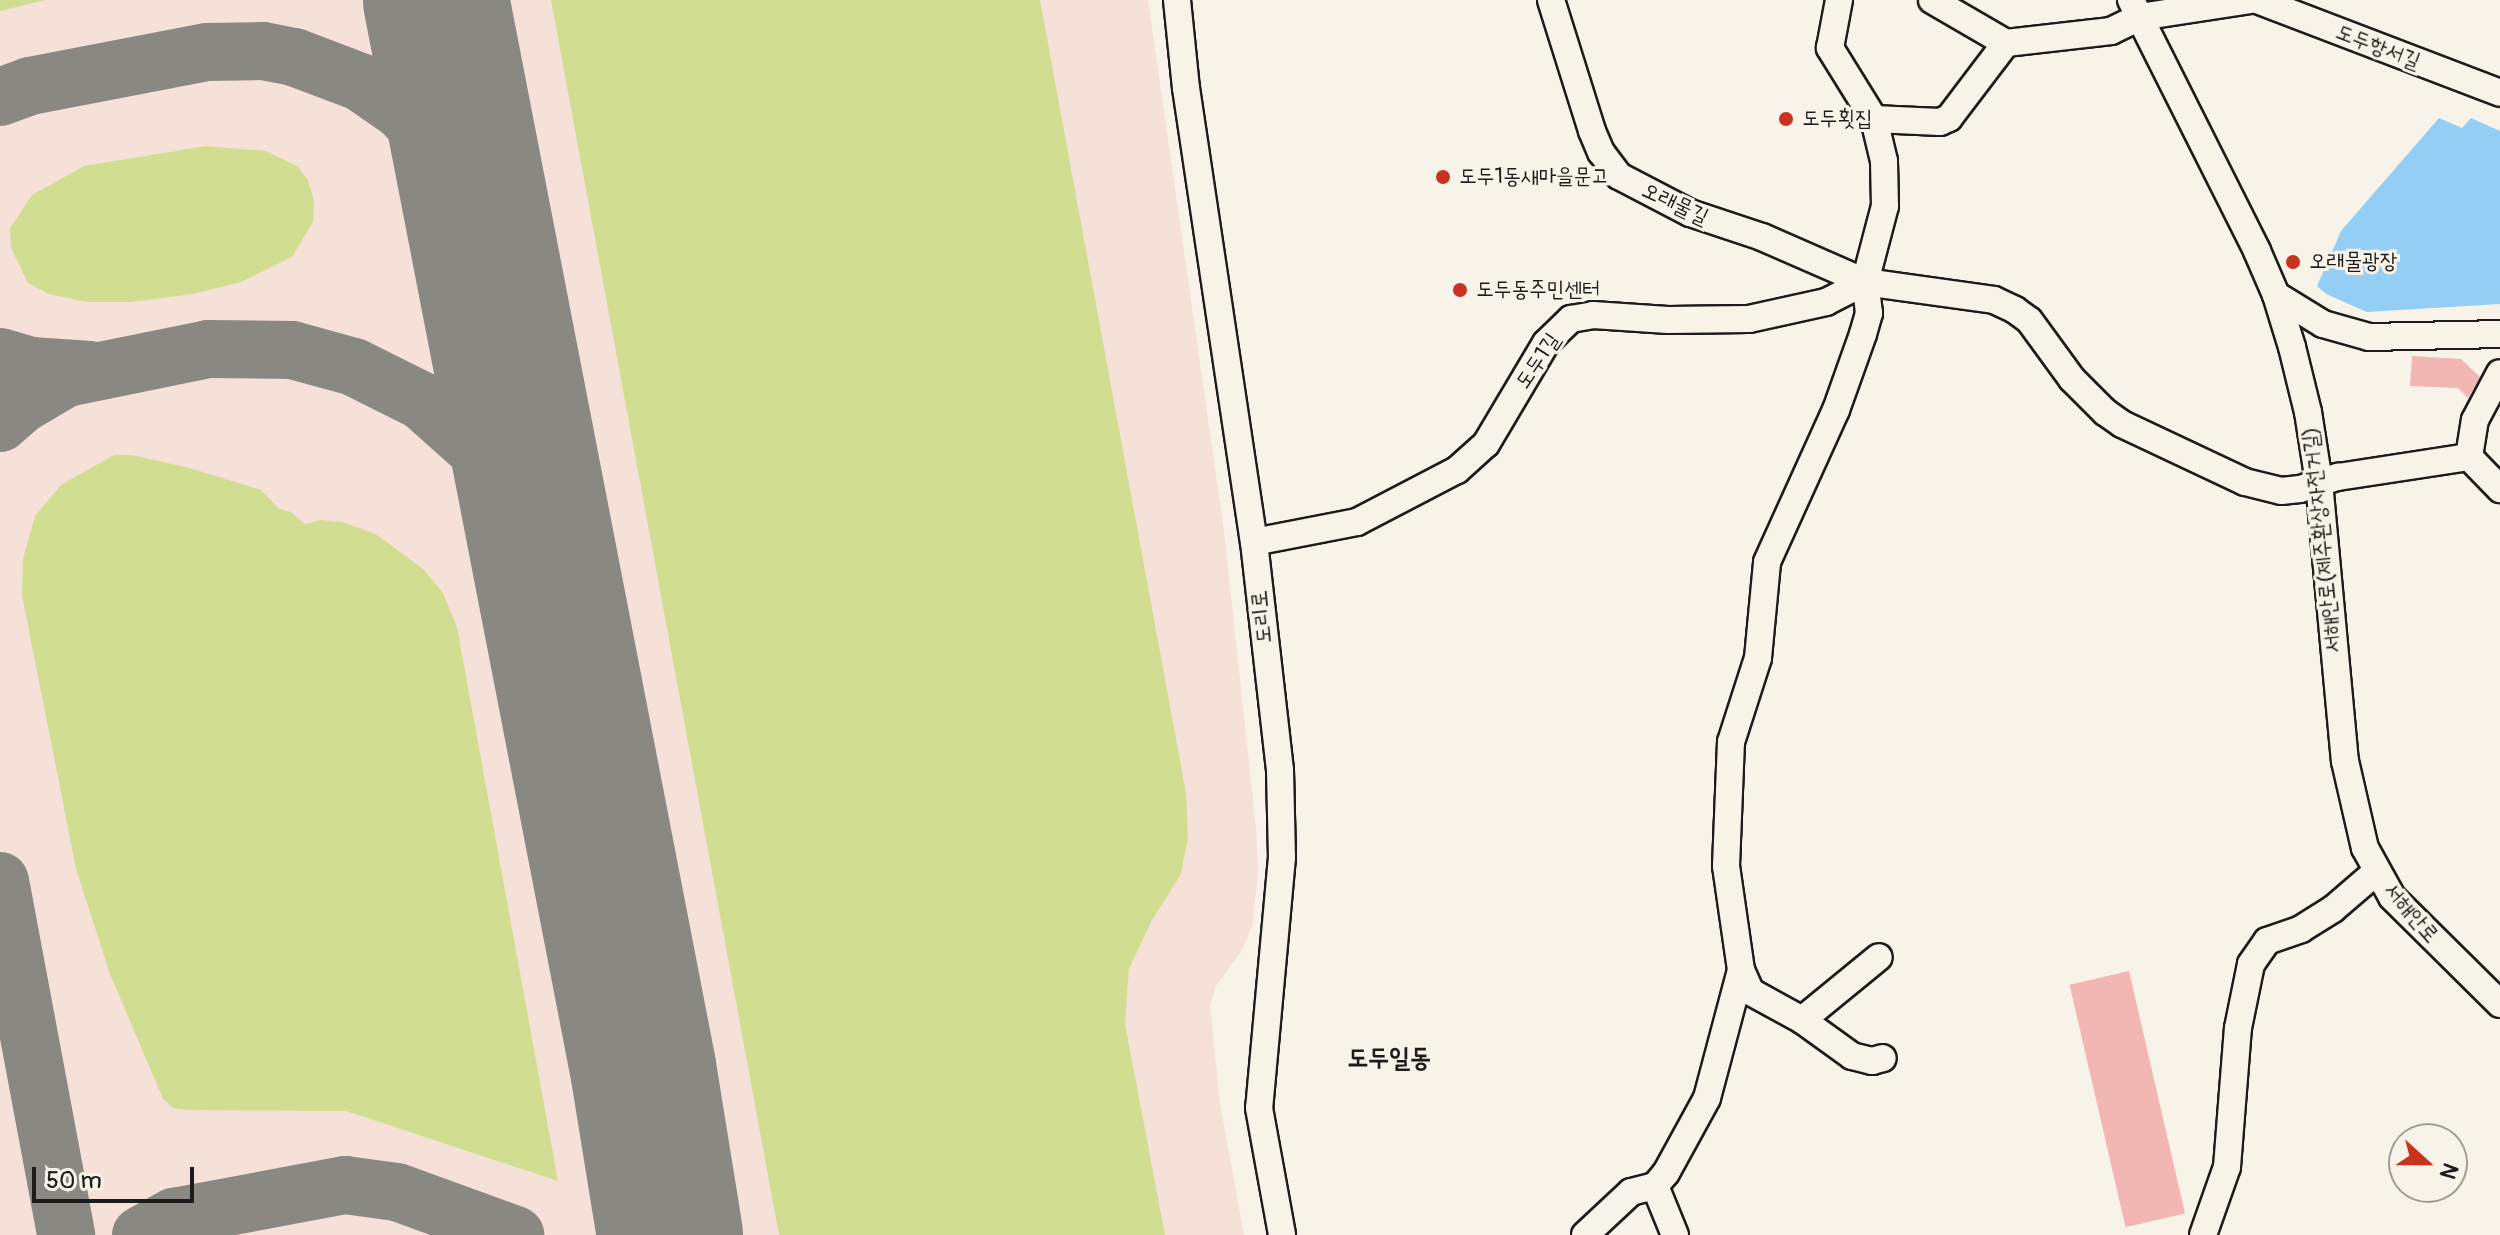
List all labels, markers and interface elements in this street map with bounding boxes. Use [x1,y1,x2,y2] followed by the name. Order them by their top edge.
[2332,19,2424,75] street label: 도두항서길
[1802,106,1873,132] place label: 도두횟집
[1777,110,1795,128] marker: 도두횟집
[1459,164,1609,190] place label: 도두1동새마을문고
[1434,168,1452,186] marker: 도두1동새마을문고
[1637,177,1713,231] street label: 오래물길
[2309,249,2398,275] place label: 오래물광장
[2284,253,2302,271] marker: 오래물광장
[1476,277,1600,303] place label: 도두동주민센터
[1451,281,1469,299] marker: 도두동주민센터
[1510,328,1566,394] street label: 도두1길
[2297,426,2347,654] street label: 서해안로(제주환상자전거길)
[1246,589,1278,645] street label: 도리로
[2378,878,2444,948] street label: 서해안로
[1347,1043,1431,1075] district label: 도두일동
[2388,1123,2468,1203] north arrow
[36,1151,198,1201] scale bar
[2433,1159,2464,1183] text: N
[46,1166,102,1195] text: 50 m

